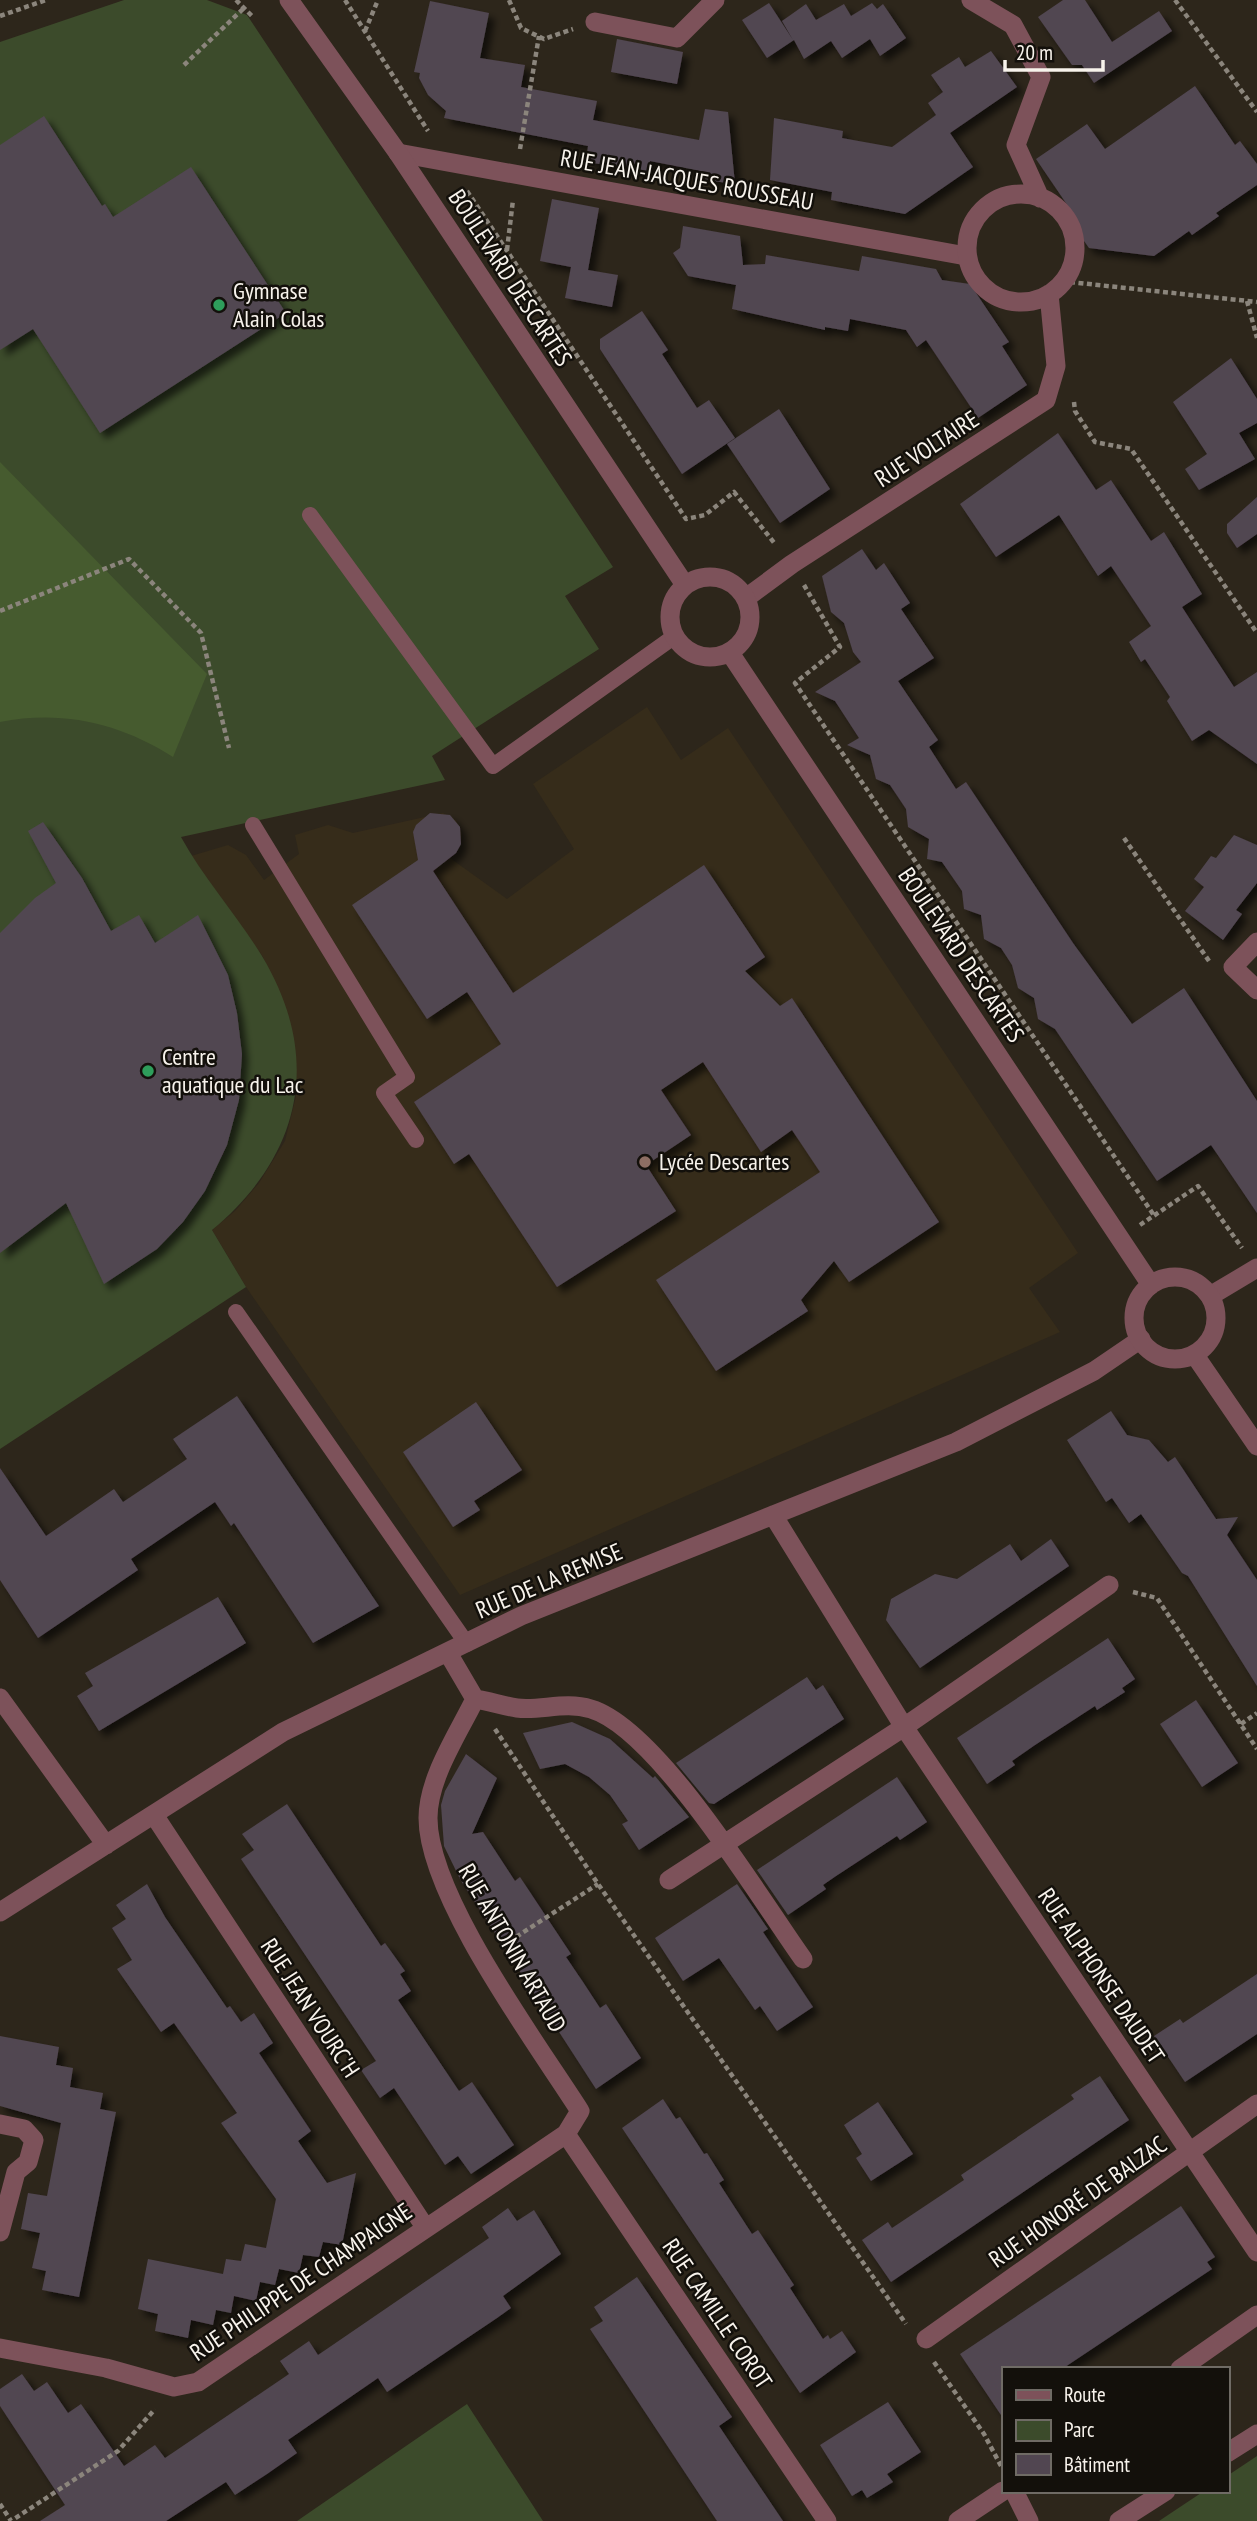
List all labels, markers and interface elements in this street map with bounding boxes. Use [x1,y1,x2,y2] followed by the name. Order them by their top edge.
[1005,28,1103,72] scale bar
[1016,39,1053,66] text: 20 m
[558,142,816,217] street label: RUE JEAN-JACQUES ROUSSEAU
[442,183,579,372] street label: BOULEVARD DESCARTES
[233,275,324,334] place label: Gymnase Alain Colas
[211,297,227,313] marker: Gymnase Alain Colas
[869,403,985,494] street label: RUE VOLTAIRE
[891,861,1031,1048] street label: BOULEVARD DESCARTES
[162,1041,304,1100] place label: Centre aquatique du Lac
[140,1063,156,1079] marker: Centre aquatique du Lac
[659,1146,789,1177] place label: Lycée Descartes
[637,1154,653,1170] marker: Lycée Descartes
[471,1536,627,1625] street label: RUE DE LA REMISE
[452,1858,573,2038] street label: RUE ANTONIN ARTAUD
[1031,1882,1172,2070] street label: RUE ALPHONSE DAUDET
[254,1932,367,2083] street label: RUE JEAN VOURC'H
[983,2129,1173,2274] street label: RUE HONORÉ DE BALZAC
[184,2196,418,2367] street label: RUE PHILIPPE DE CHAMPAIGNE
[656,2233,779,2395] street label: RUE CAMILLE COROT
[1002,2367,1229,2493] legend
[1064,2381,1106,2408] text: Route
[1064,2416,1095,2443] text: Parc
[1064,2451,1130,2478] text: Bâtiment

